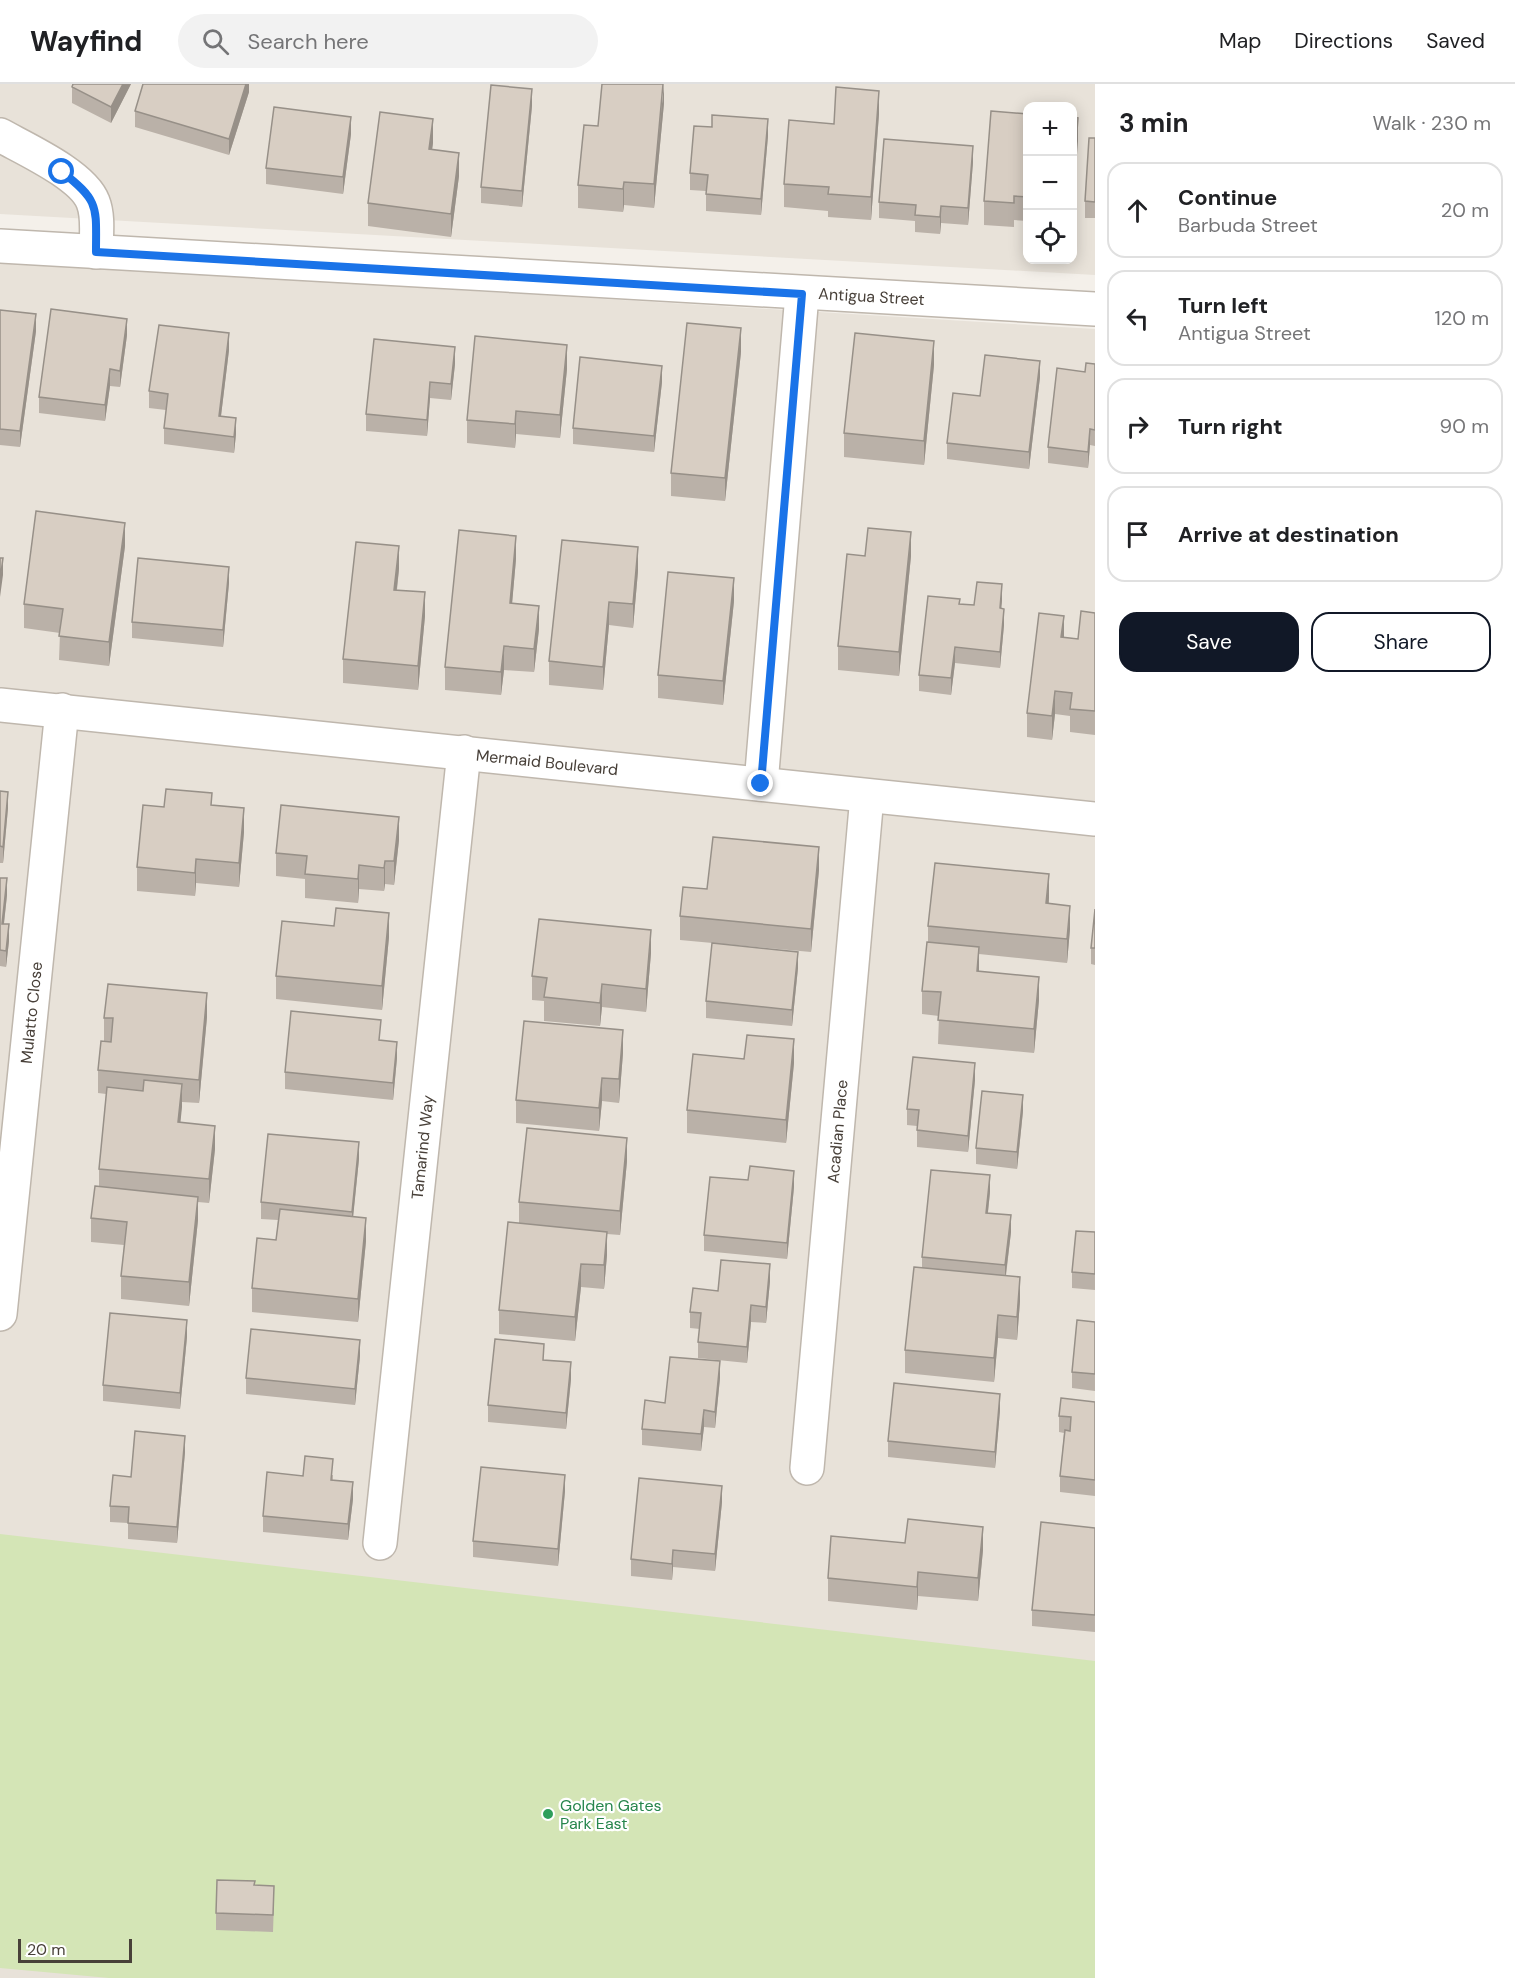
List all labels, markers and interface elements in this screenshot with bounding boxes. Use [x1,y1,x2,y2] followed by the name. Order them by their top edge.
[178,14,598,68] search box
[30,23,142,60] text: Wayfind
[199,25,232,58] icon: search
[247,27,369,56] text: Search here
[1219,27,1261,55] text: Map
[1294,27,1393,55] text: Directions
[1426,27,1485,55] text: Saved
[1023,102,1077,264] map controls
[1023,102,1077,156] button: +
[1119,106,1188,140] text: 3 min
[1372,110,1491,136] text: Walk · 230 m
[1023,156,1077,210] button: −
[48,158,74,184] route start
[1178,183,1277,212] text: Continue
[1121,194,1154,227] icon: ahead
[1441,197,1489,223] text: 20 m
[1023,210,1077,264] button: locate
[1178,212,1318,238] text: Barbuda Street
[818,283,925,310] street label: Antigua Street
[1178,291,1268,320] text: Turn left
[1121,302,1154,335] icon: left
[1435,305,1489,331] text: 120 m
[1178,320,1311,346] text: Antigua Street
[1121,410,1154,443] icon: right
[1178,412,1283,441] text: Turn right
[1440,413,1489,439] text: 90 m
[1121,518,1154,551] icon: arrive
[1178,520,1399,549] text: Arrive at destination
[1119,612,1299,672] button: Save
[1311,612,1491,672] button: Share
[475,745,619,780] street label: Mermaid Boulevard
[747,770,773,796] route end
[16,961,47,1065] street label: Mulatto Close
[822,1079,853,1184] street label: Acadian Place
[407,1094,439,1201] street label: Tamarind Way
[560,1795,662,1834] place label: Golden Gates Park East
[541,1807,555,1821] marker: Golden Gates Park East
[18,1936,132,1964] scale bar
[27,1939,66,1960] text: 20 m

